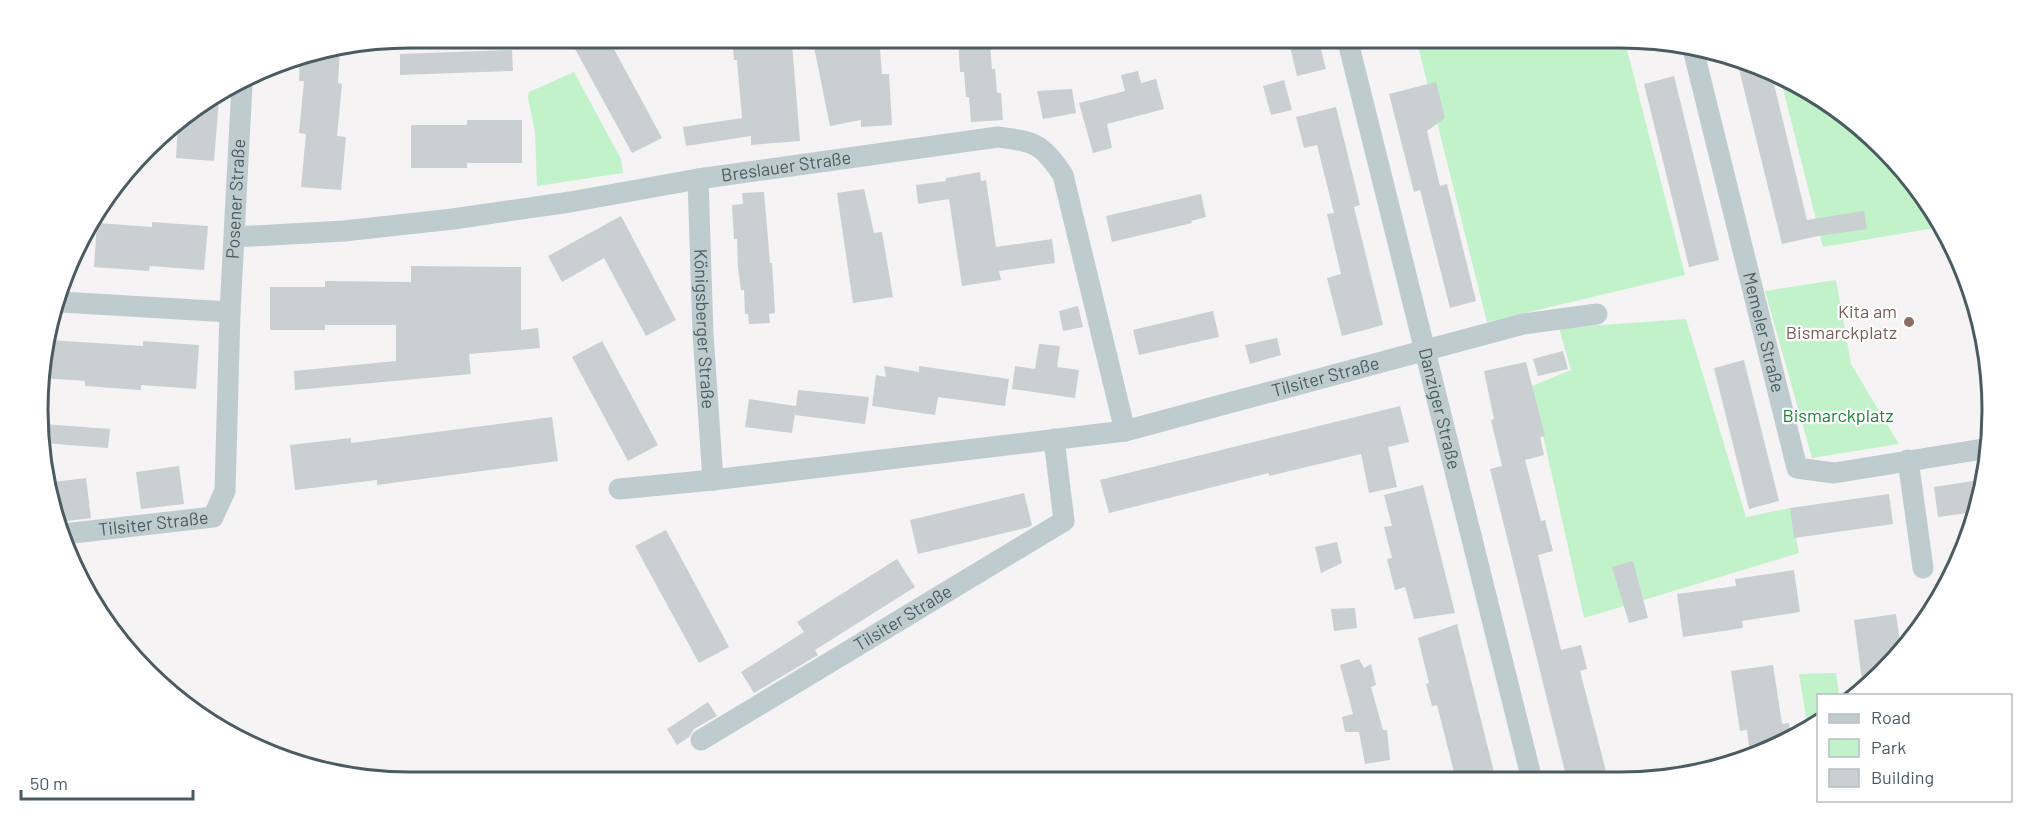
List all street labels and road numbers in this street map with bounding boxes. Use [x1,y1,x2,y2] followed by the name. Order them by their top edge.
[221,138,249,259] street label: Posener Straße
[719,146,852,186] street label: Breslauer Straße
[690,248,720,410] street label: Königsberger Straße
[1739,270,1790,395] street label: Memeler Straße
[1415,345,1466,471] street label: Danziger Straße
[1269,351,1382,401] street label: Tilsiter Straße
[97,506,209,540] street label: Tilsiter Straße
[850,579,956,655] street label: Tilsiter Straße

